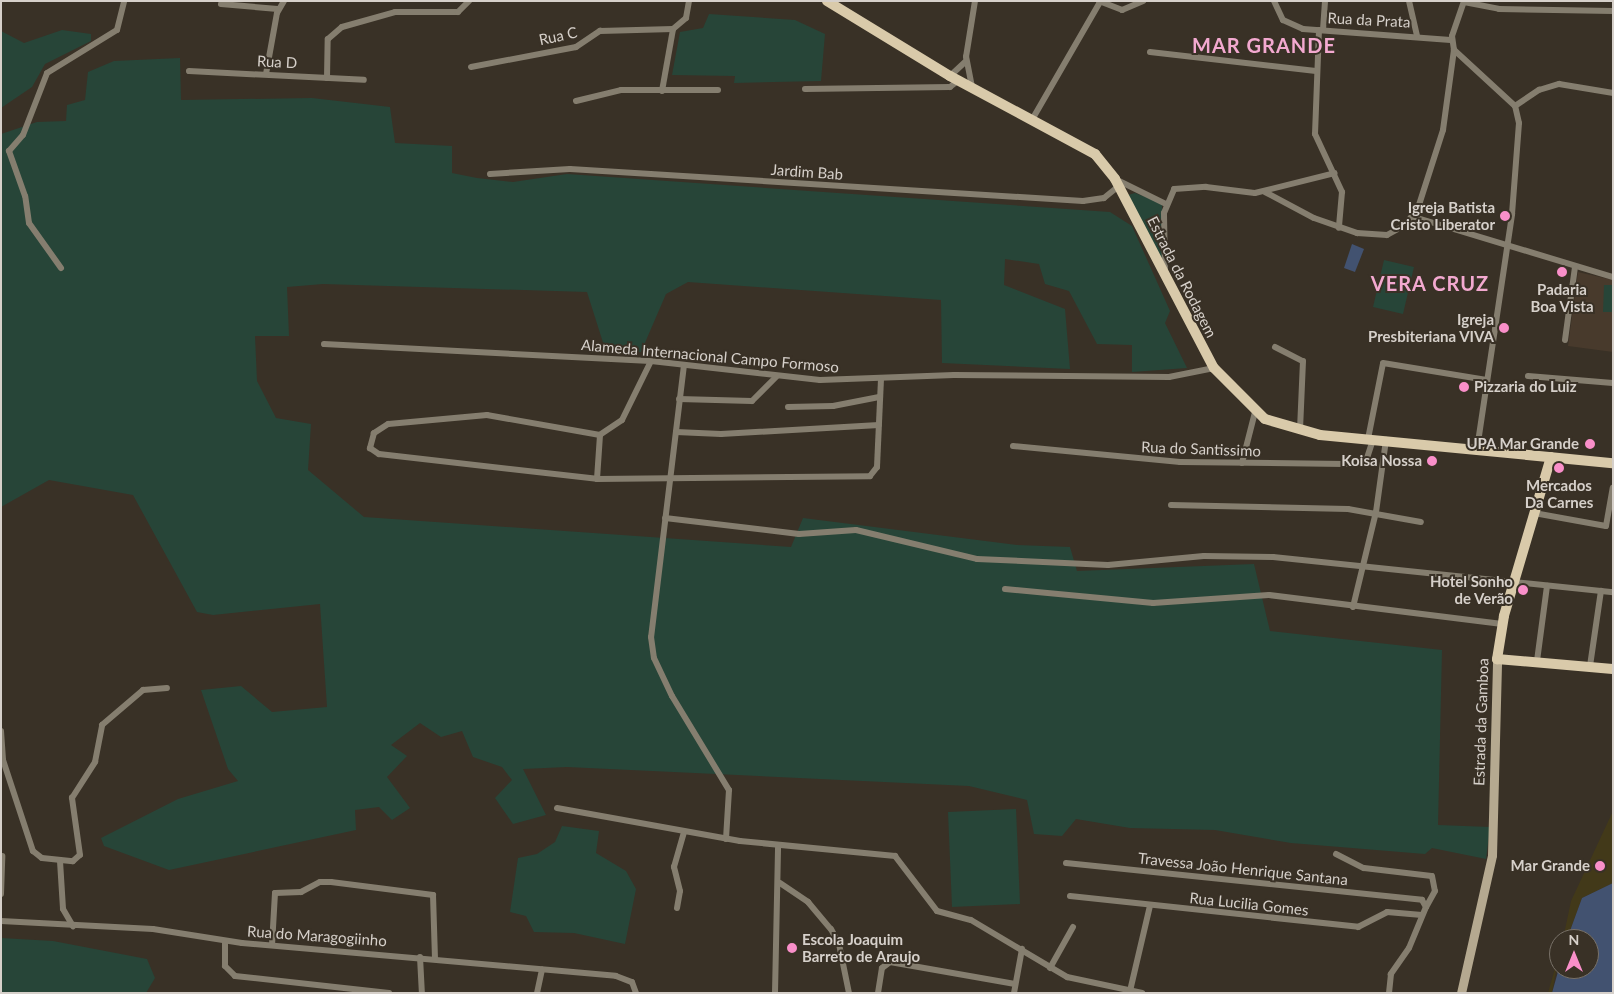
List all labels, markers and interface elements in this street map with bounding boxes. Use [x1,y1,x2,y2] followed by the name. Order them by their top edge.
[1327,9,1411,31] street label: Rua da Prata
[537,23,579,49] street label: Rua C
[1191,33,1337,57] district label: MAR GRANDE
[256,52,298,72] street label: Rua D
[770,161,844,183] street label: Jardim Bab
[1390,198,1495,233] place label: Igreja Batista Cristo Liberator
[1499,210,1511,222] marker: Igreja Batista Cristo Liberator
[1144,213,1220,341] street label: Estrada da Rodagem
[1556,266,1568,278] marker: Padaria Boa Vista
[1369,271,1491,295] district label: VERA CRUZ
[1530,280,1594,315] place label: Padaria Boa Vista
[1367,310,1494,345] place label: Igreja Presbiteriana VIVA
[1498,322,1510,334] marker: Igreja Presbiteriana VIVA
[580,336,840,376] street label: Alameda Internacional Campo Formoso
[1474,378,1577,396] place label: Pizzaria do Luiz
[1458,381,1470,393] marker: Pizzaria do Luiz
[1466,435,1579,453] place label: UPA Mar Grande
[1583,437,1597,451] marker: UPA Mar Grande
[1141,438,1261,460] street label: Rua do Santissimo
[1341,452,1422,470] place label: Koisa Nossa
[1426,455,1438,467] marker: Koisa Nossa
[1553,462,1565,474] marker: Mercados Da Carnes
[1525,476,1593,511] place label: Mercados Da Carnes
[1430,572,1513,607] place label: Hotel Sonho de Verão
[1517,584,1529,596] marker: Hotel Sonho de Verão
[1470,658,1492,786] street label: Estrada da Gamboa
[1137,849,1349,889] street label: Travessa João Henrique Santana
[1510,857,1590,875] place label: Mar Grande
[1594,860,1606,872] marker: Mar Grande
[1189,889,1309,919] street label: Rua Lucilia Gomes
[247,922,387,950] street label: Rua do Maragogiinho
[1549,929,1599,979] north arrow
[802,930,921,965] place label: Escola Joaquim Barreto de Araujo
[1569,931,1579,948] text: N
[786,942,798,954] marker: Escola Joaquim Barreto de Araujo

